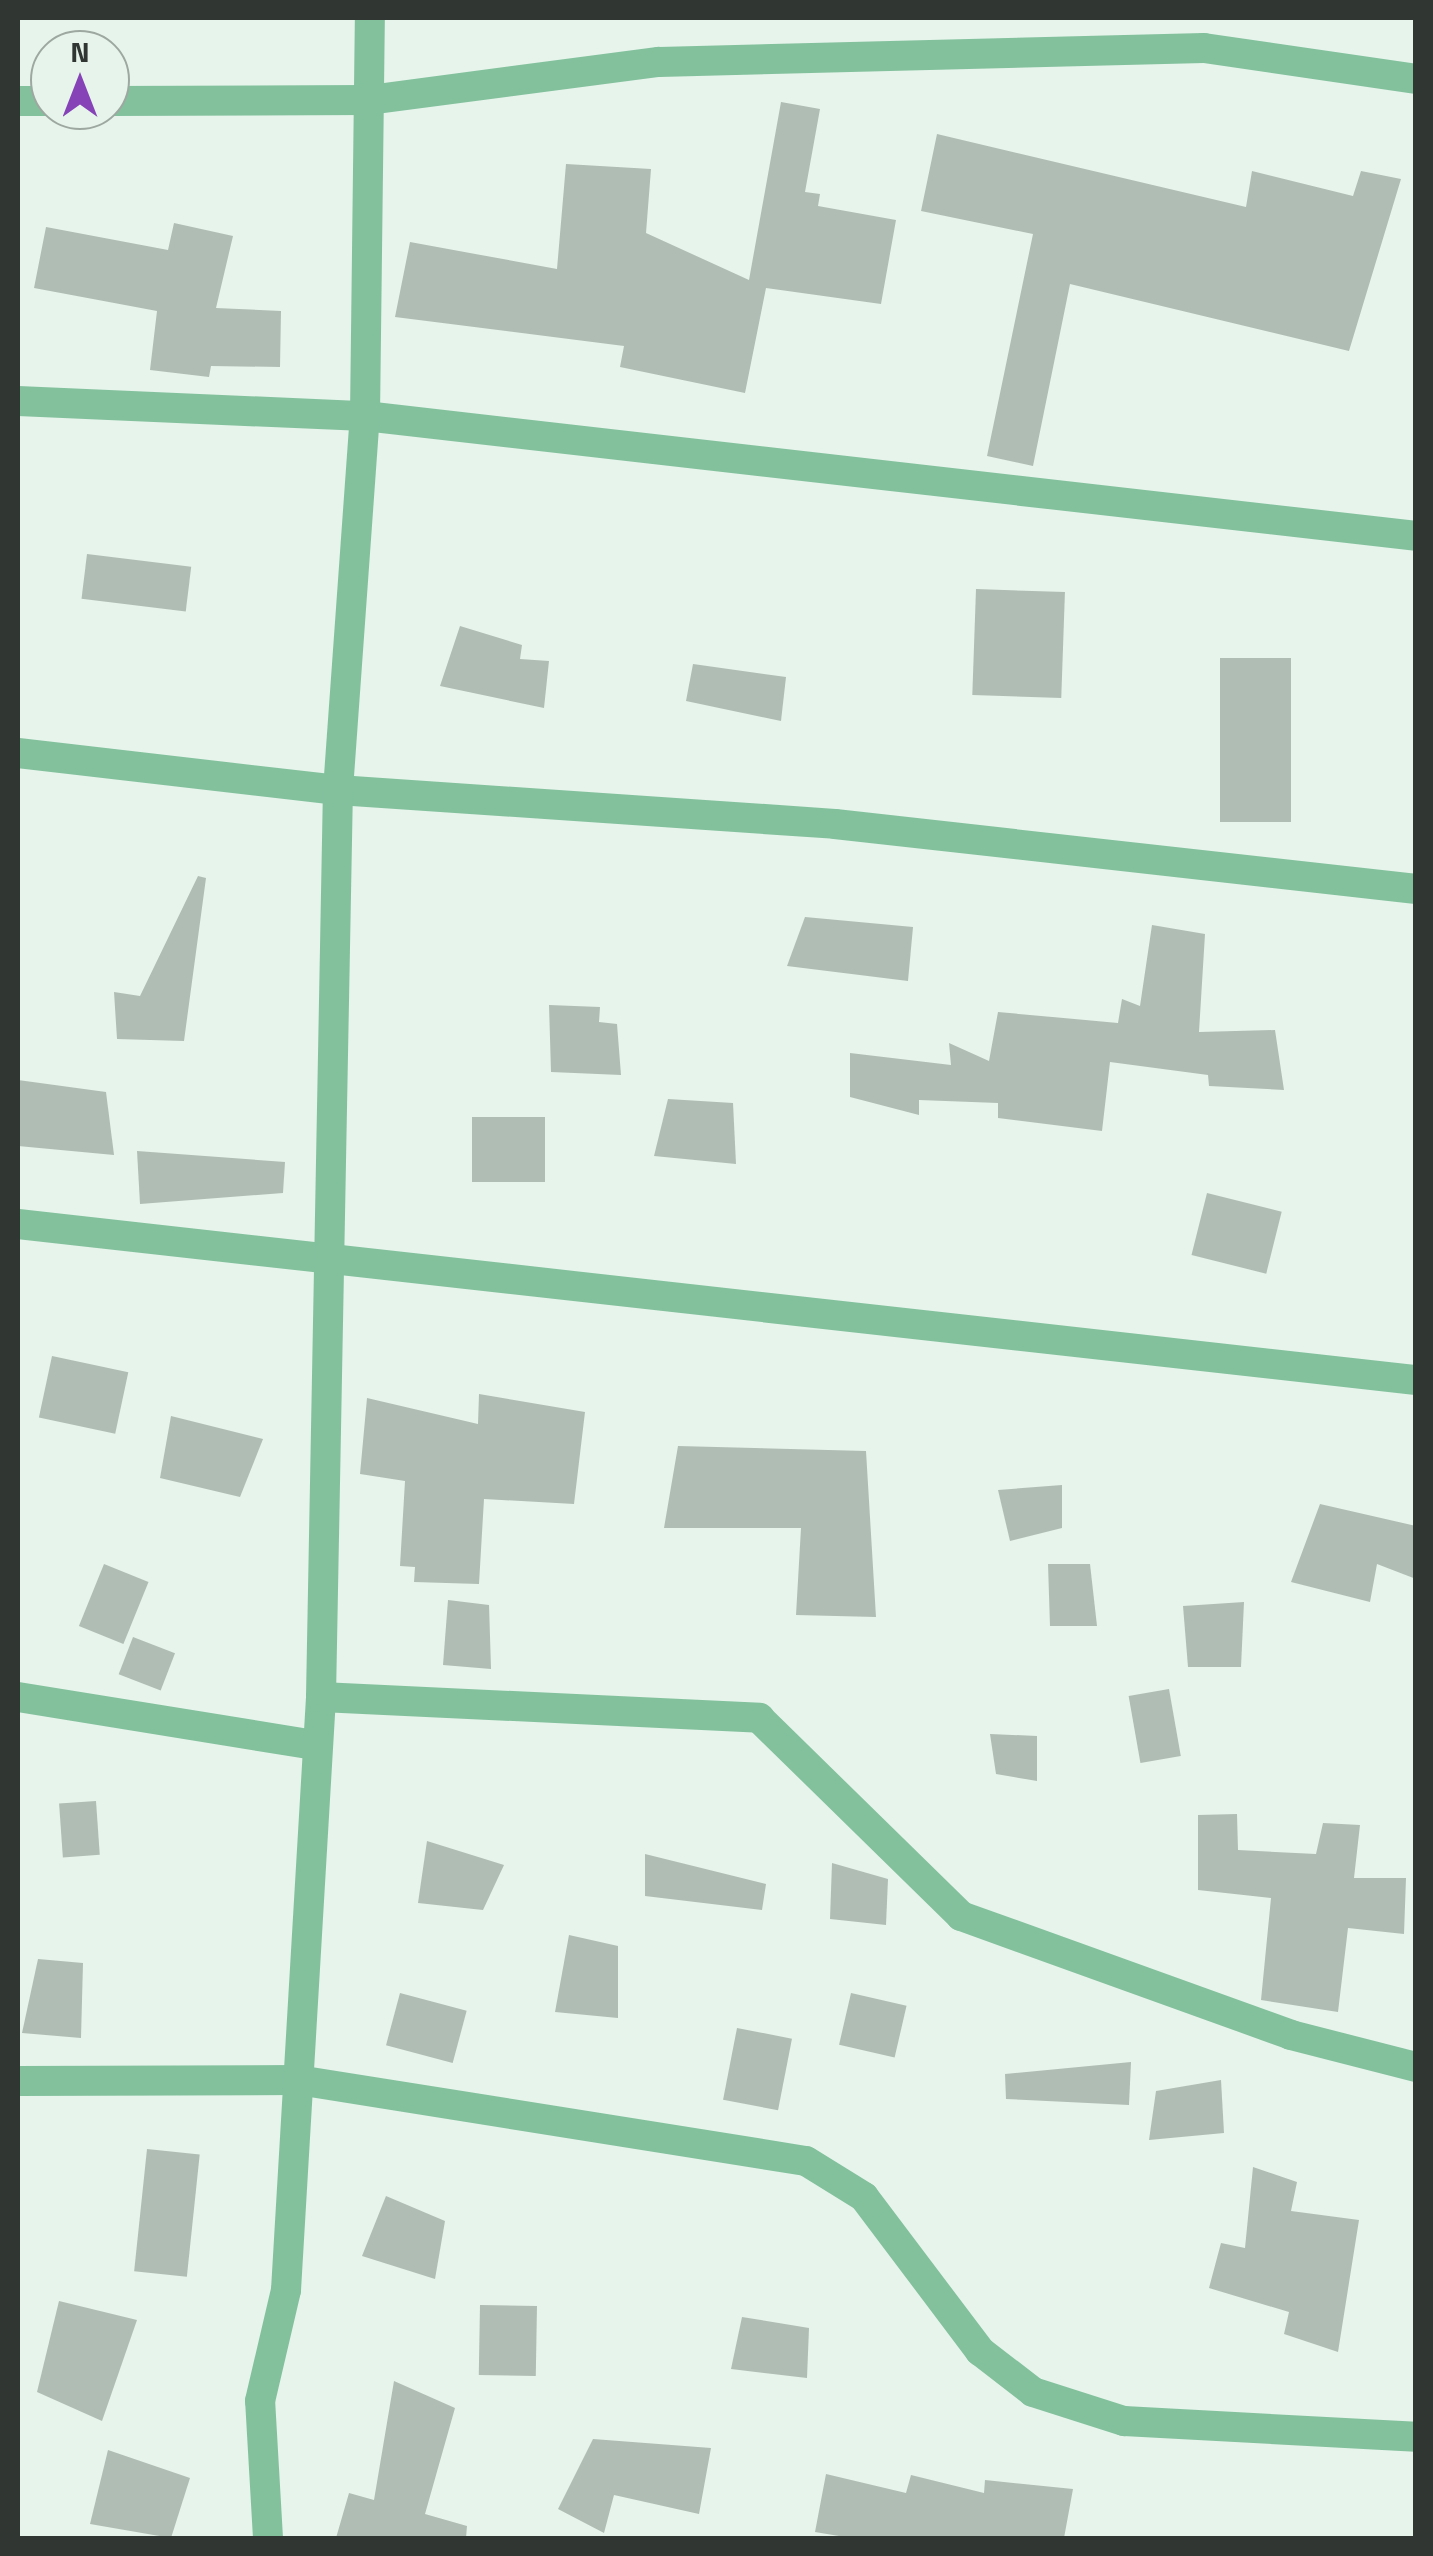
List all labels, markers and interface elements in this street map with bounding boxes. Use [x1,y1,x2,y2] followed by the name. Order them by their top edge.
[30,30,130,130] north arrow
[70,30,90,73] text: N

